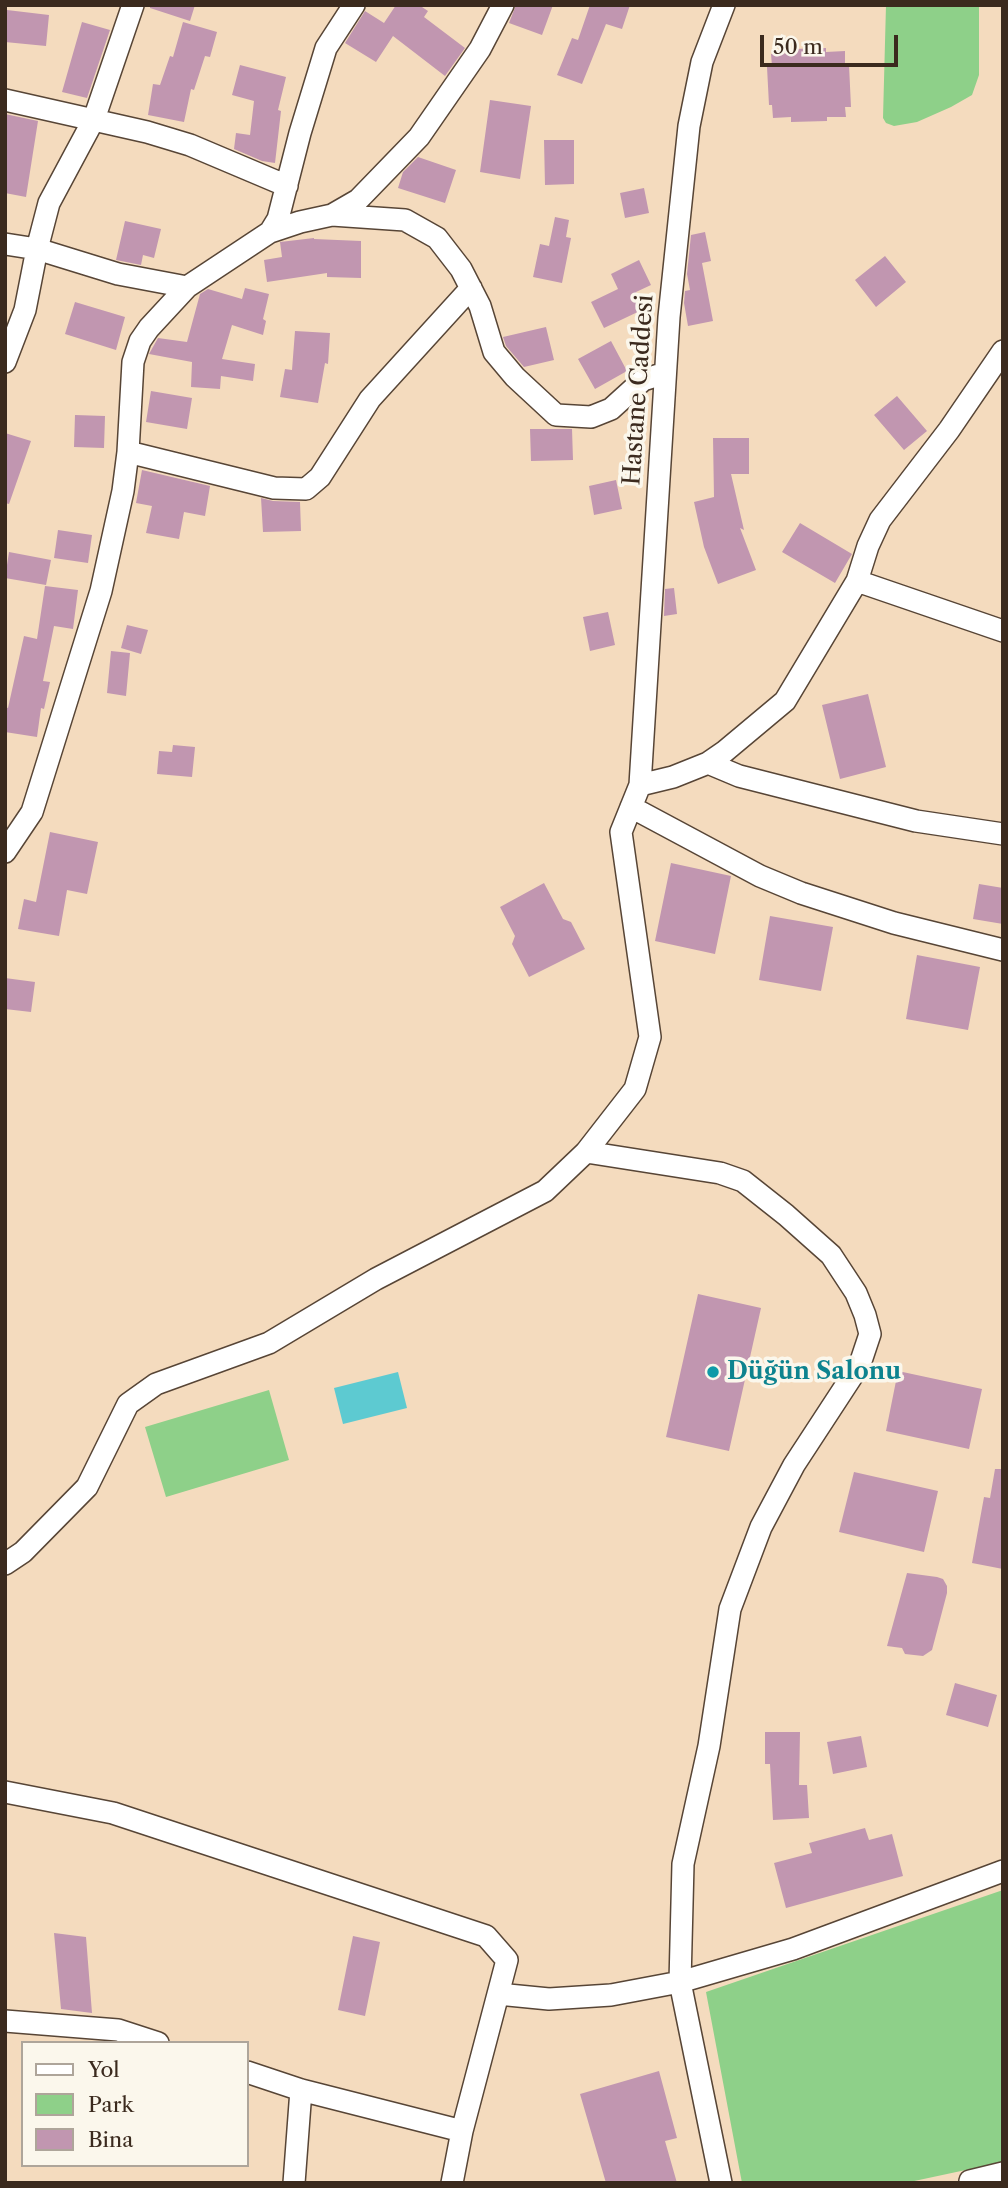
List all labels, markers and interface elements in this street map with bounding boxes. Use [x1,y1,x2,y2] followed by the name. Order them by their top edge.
[763,21,901,65] scale bar
[773,34,823,59] text: 50 m
[618,294,660,486] street label: Hastane Caddesi
[727,1358,901,1386] place label: Düğün Salonu
[705,1364,721,1380] marker: Düğün Salonu
[21,2041,248,2167] legend
[88,2057,120,2082] text: Yol
[88,2092,134,2117] text: Park
[88,2127,133,2152] text: Bina

